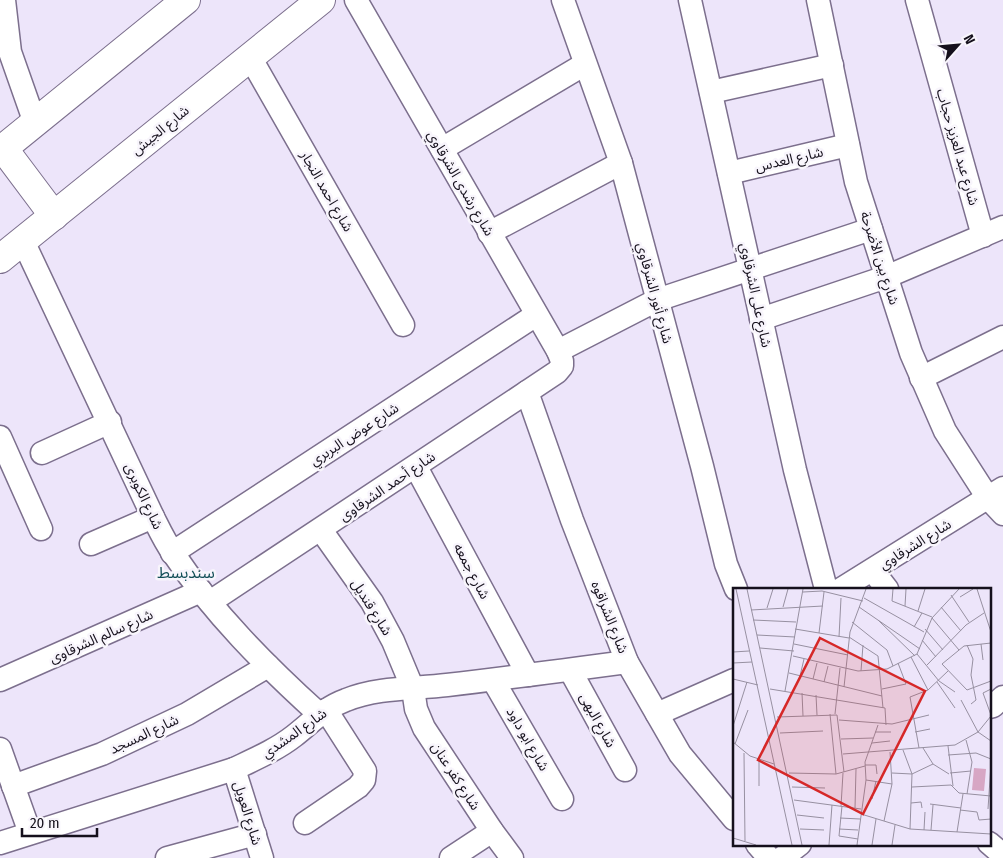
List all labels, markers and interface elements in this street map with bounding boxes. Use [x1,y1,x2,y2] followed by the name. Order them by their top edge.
[933,20,983,70] north arrow
[960,32,979,47] text: N
[931,87,982,208] street label: شارع عبد العزيز حجاب
[128,102,194,160] street label: شارع الجيش
[422,128,498,240] street label: شارع رشدى الشرقاوي
[753,143,825,178] street label: شارع العدس
[294,147,357,236] street label: شارع احمد النجار
[855,209,903,308] street label: شارع بين الأضرحة
[631,241,677,346] street label: شارع أنور الشرقاوي
[734,241,775,350] street label: شارع على الشرقاوي
[307,399,403,471] street label: شارع عوض البربري
[336,447,440,526] street label: شارع أحمد الشرقاوى
[119,460,166,533] street label: شارع الكوبرى
[876,516,956,575] street label: شارع الشرقاوي
[448,540,493,603] street label: شارع جمعه
[157,563,215,582] district label: سندبسط
[346,576,396,640] street label: شارع قنديل
[585,579,632,657] street label: شارع الشراقوه
[733,588,990,846] inset map
[47,606,156,669] street label: شارع سالم الشرقاوى
[574,690,619,751] street label: شارع البهى
[501,704,553,775] street label: شارع ابو داود
[258,705,331,764] street label: شارع المشدي
[107,711,182,760] street label: شارع المسجد
[426,739,484,815] street label: شارع كفر عنان
[228,779,265,848] street label: شارع العويل
[22,806,98,838] scale bar
[30,814,60,832] text: 20 m

